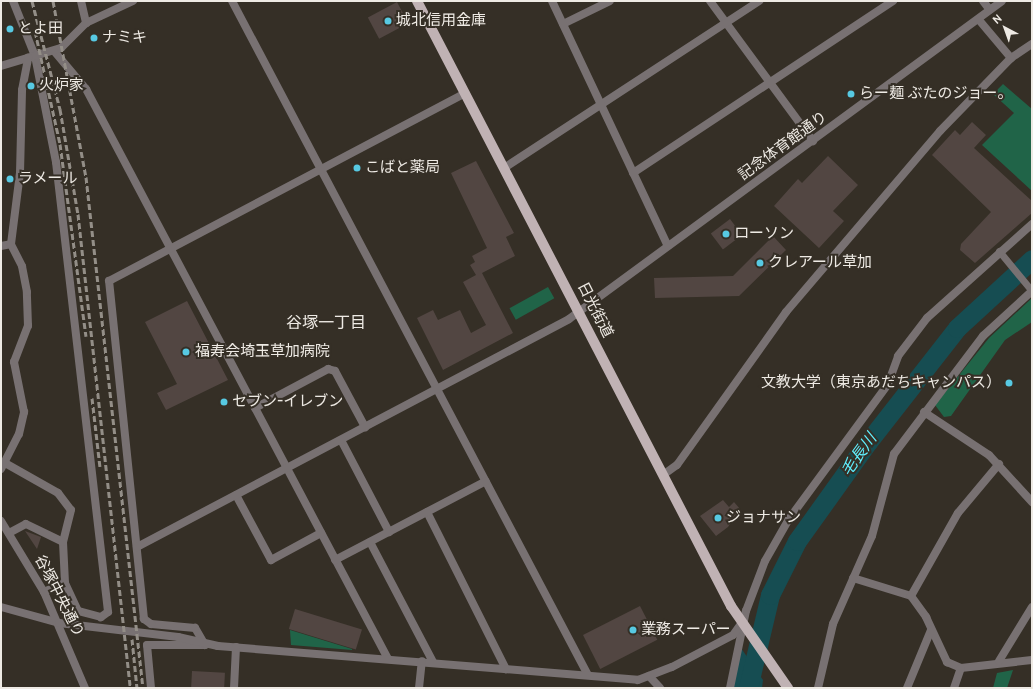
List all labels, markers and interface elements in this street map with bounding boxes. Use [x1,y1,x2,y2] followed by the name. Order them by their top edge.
[985,8,1025,48] north arrow
[990,11,1005,27] text: N
[396,12,486,30] place label: 城北信用金庫
[383,16,393,26] marker: 城北信用金庫
[18,20,63,38] place label: とよ田
[5,24,15,34] marker: とよ田
[102,29,147,47] place label: ナミキ
[89,33,99,43] marker: ナミキ
[39,77,84,95] place label: 火炉家
[26,81,36,91] marker: 火炉家
[859,85,1012,103] place label: らー麺 ぶたのジョー。
[846,89,856,99] marker: らー麺 ぶたのジョー。
[735,108,831,184] street label: 記念体育館通り
[365,159,440,177] place label: こばと薬局
[352,163,362,173] marker: こばと薬局
[18,170,78,188] place label: ラメール
[5,174,15,184] marker: ラメール
[734,225,794,243] place label: ローソン
[721,229,731,239] marker: ローソン
[768,254,872,272] place label: クレアール草加
[755,258,765,268] marker: クレアール草加
[573,279,617,341] street label: 日光街道
[286,313,366,333] district label: 谷塚一丁目
[195,343,330,361] place label: 福寿会埼玉草加病院
[180,346,192,358] marker: 福寿会埼玉草加病院
[761,374,1001,392] place label: 文教大学（東京あだちキャンパス）
[1004,378,1014,388] marker: 文教大学（東京あだちキャンパス）
[232,393,343,411] place label: セブン-イレブン
[219,397,229,407] marker: セブン-イレブン
[837,430,881,480] water label: 毛長川
[726,509,801,527] place label: ジョナサン
[713,513,723,523] marker: ジョナサン
[31,552,87,640] street label: 谷塚中央通り
[641,621,731,639] place label: 業務スーパー
[628,625,638,635] marker: 業務スーパー

